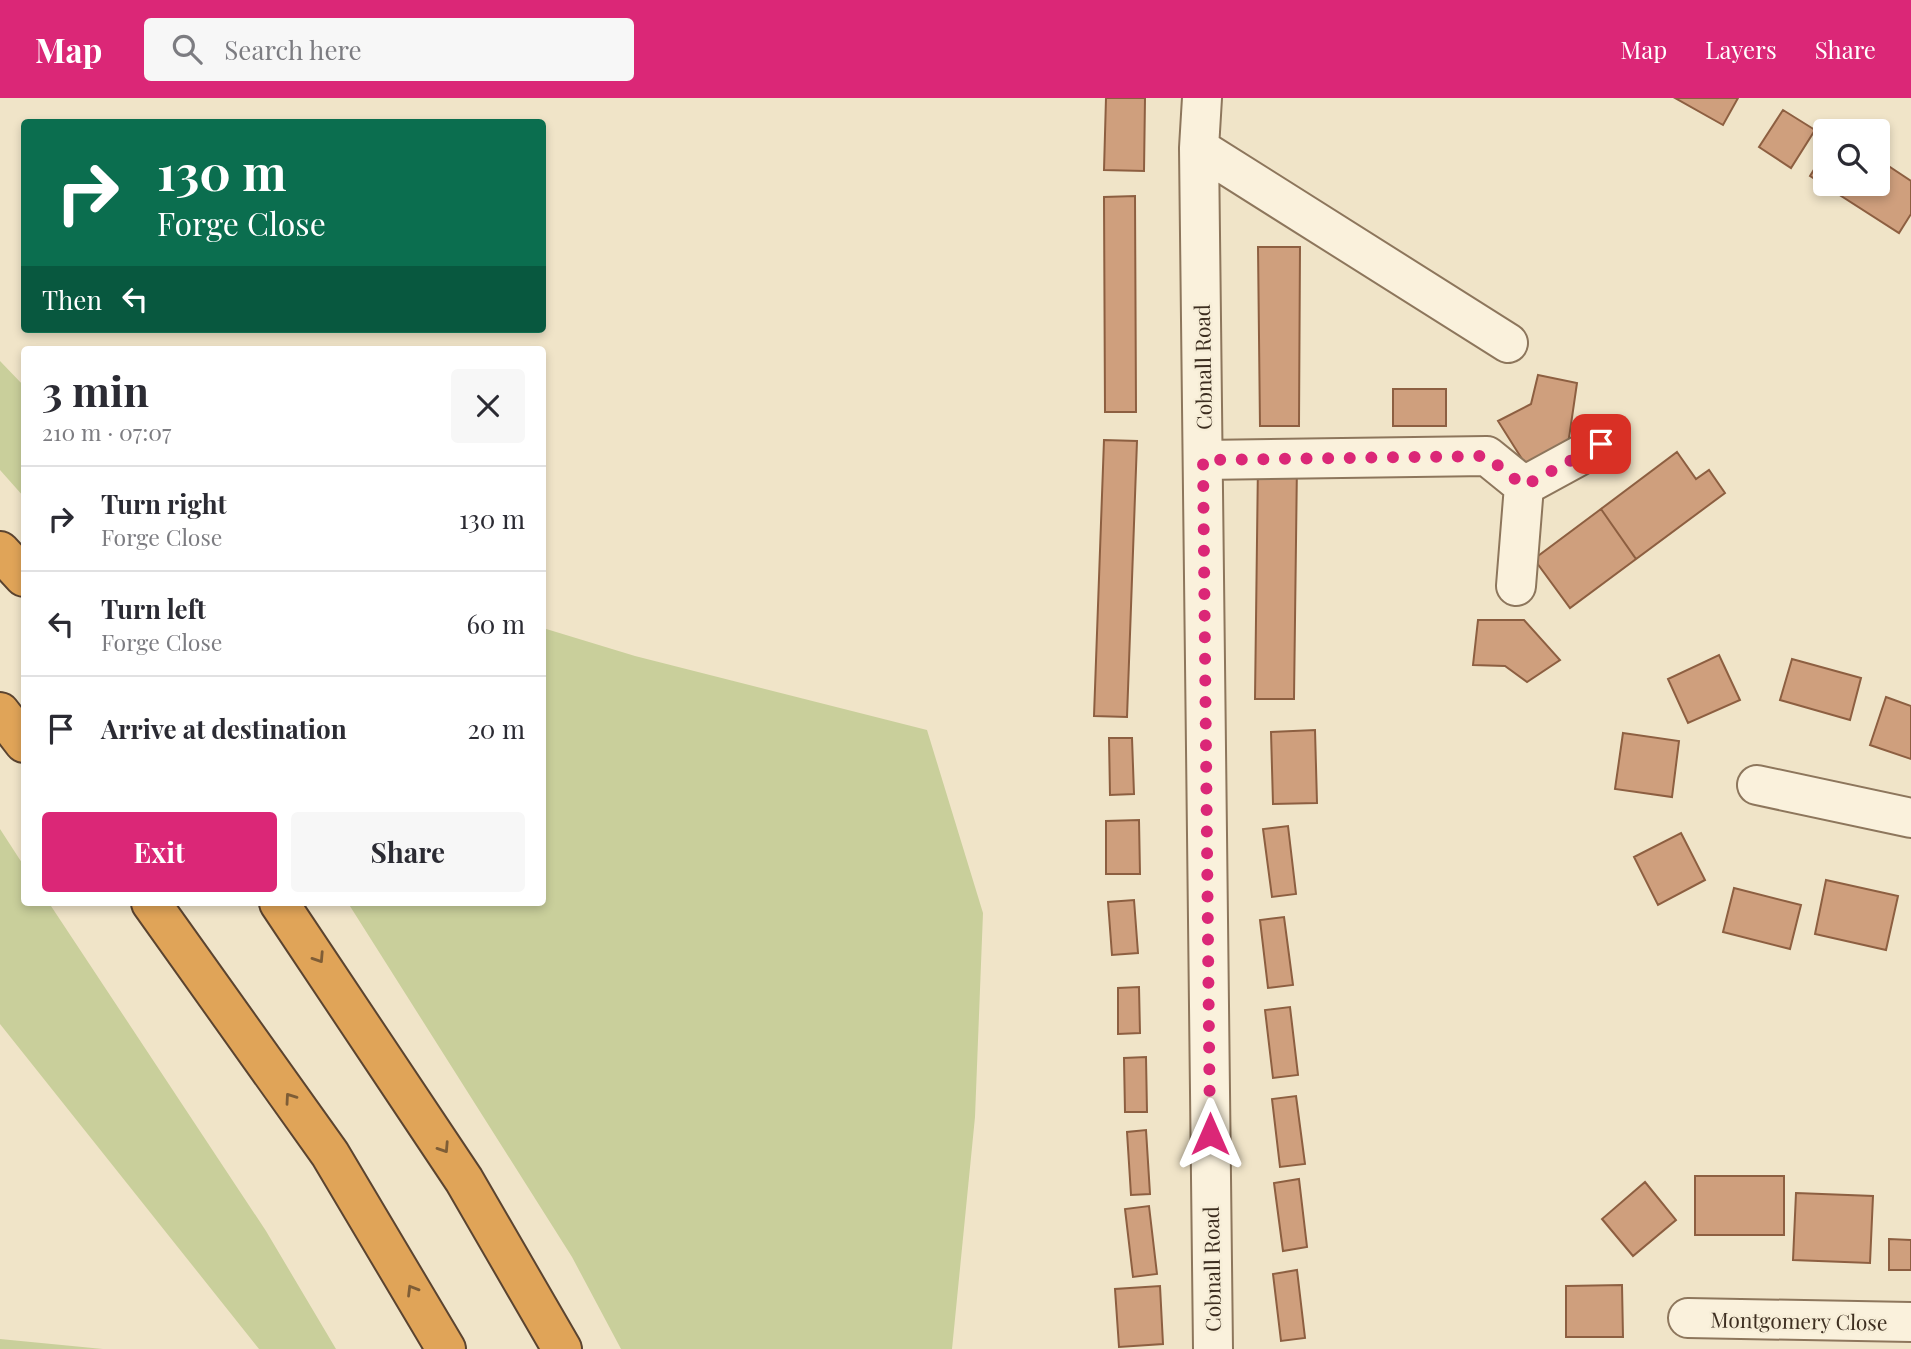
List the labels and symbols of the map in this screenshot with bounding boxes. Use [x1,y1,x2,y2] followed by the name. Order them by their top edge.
[1187,304,1217,430] street label: Cobnall Road
[1571,414,1631,474] pin
[310,951,323,964] one-way arrow
[286,1093,298,1106] one-way arrow
[1173,1097,1247,1171] position arrow
[435,1141,448,1154] one-way arrow
[1196,1206,1226,1332] street label: Cobnall Road
[407,1285,420,1298] one-way arrow
[1710,1304,1888,1336] street label: Montgomery Close

